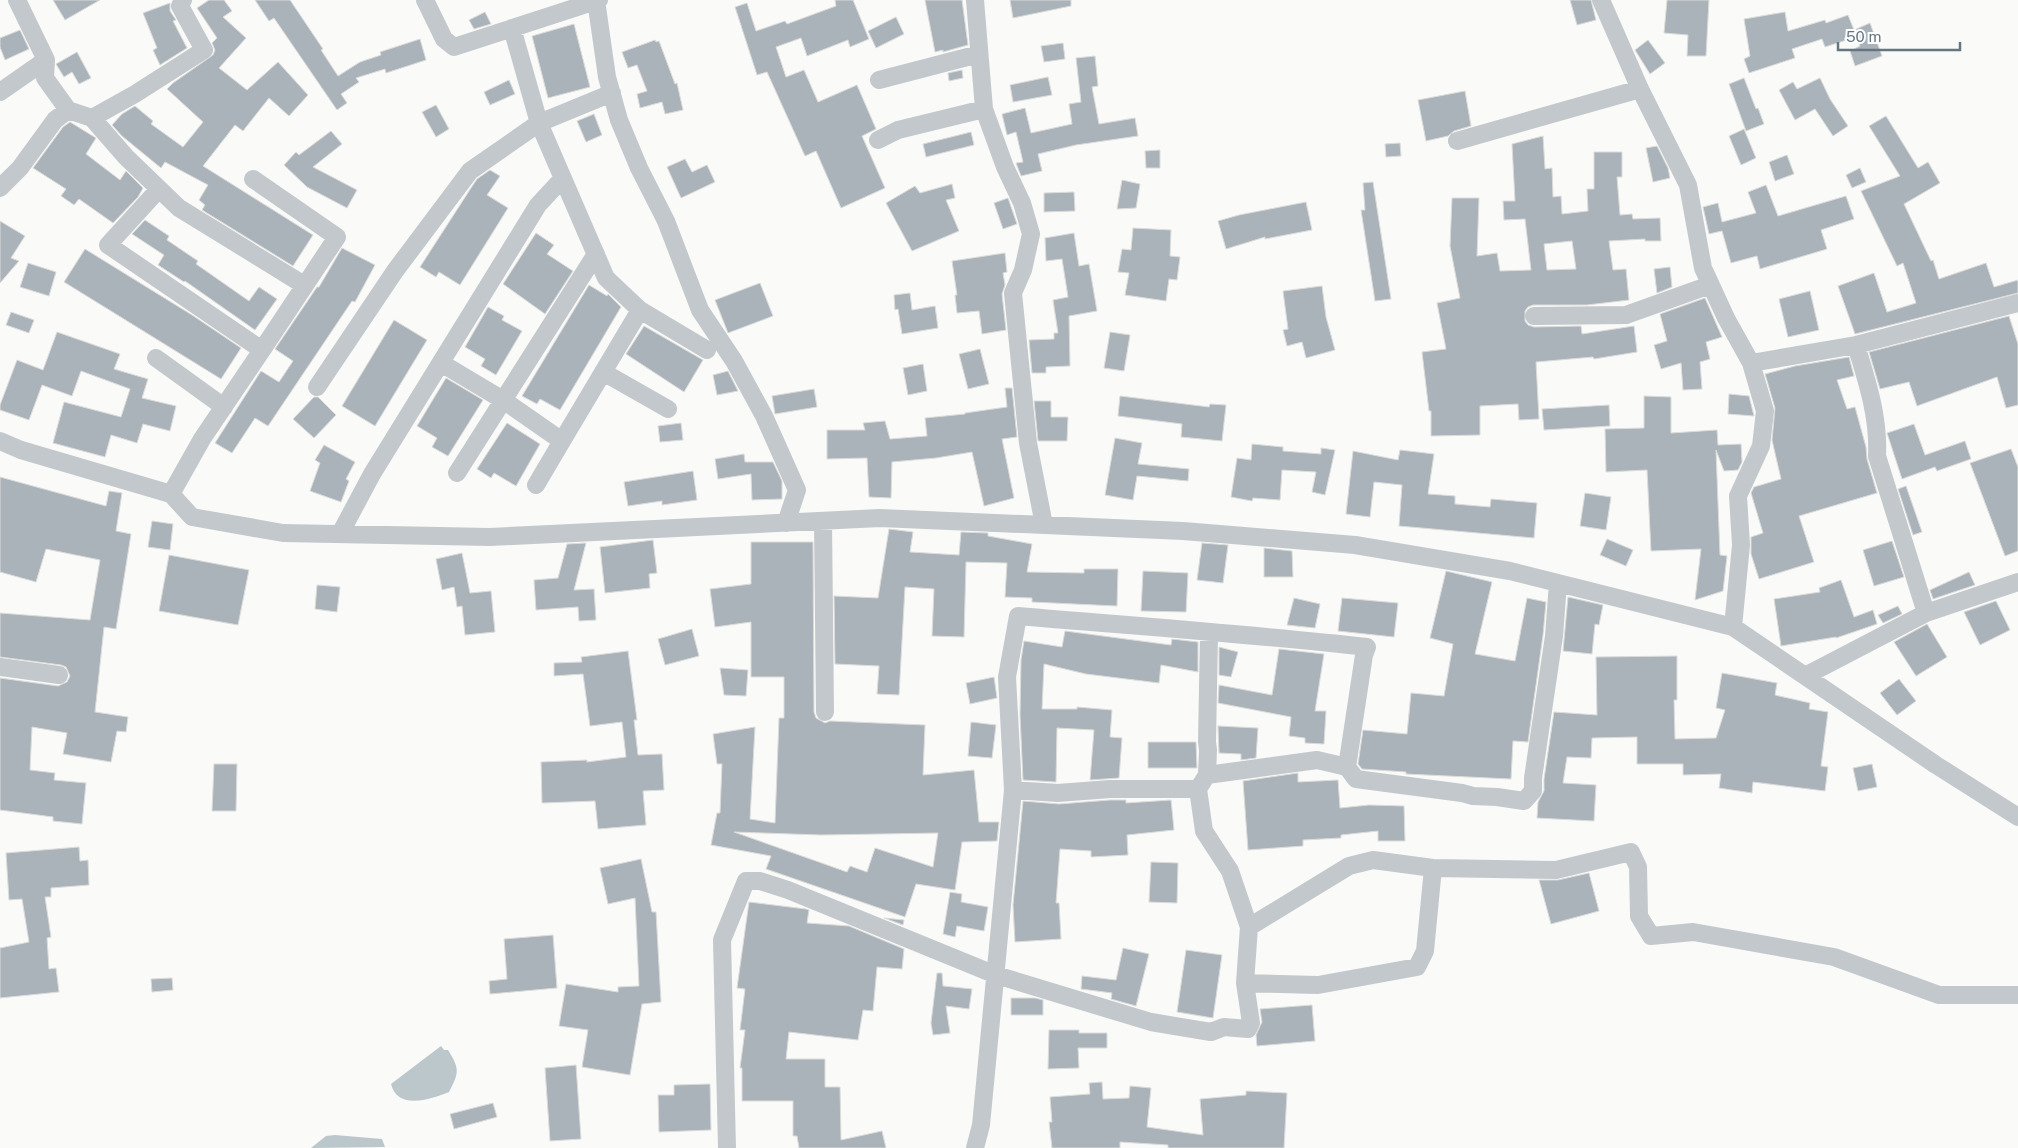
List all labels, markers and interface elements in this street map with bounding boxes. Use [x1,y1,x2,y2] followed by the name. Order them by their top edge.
[1838,20,1960,52] scale bar
[1846,28,1881,45] text: 50 m

